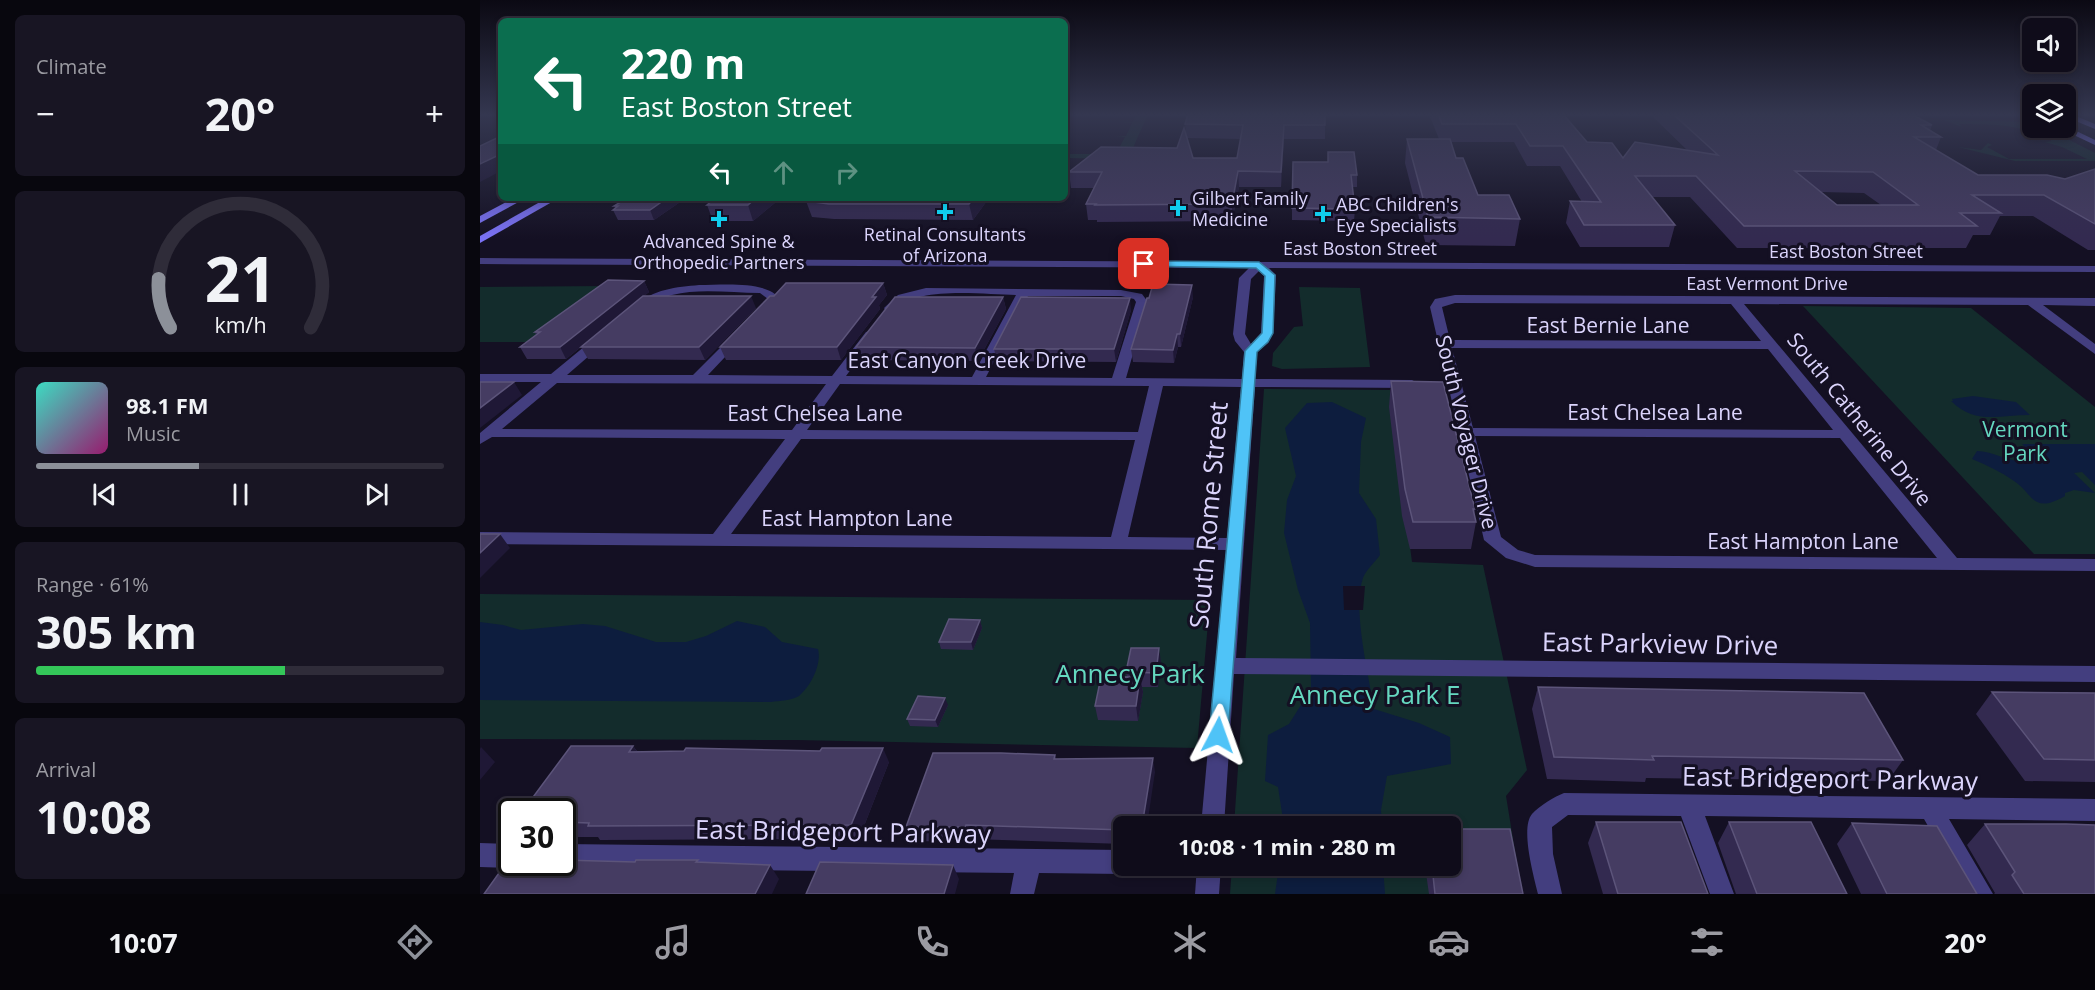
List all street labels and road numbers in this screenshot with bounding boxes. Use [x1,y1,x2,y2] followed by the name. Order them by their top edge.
[1283,236,1437,260] street label: East Boston Street
[1769,239,1923,263] street label: East Boston Street
[1686,271,1848,295] street label: East Vermont Drive
[1527,311,1689,339] street label: East Bernie Lane
[1781,327,1939,511] street label: South Catherine Drive
[1429,332,1505,532] street label: South Voyager Drive
[848,346,1086,374] street label: East Canyon Creek Drive
[1567,398,1743,426] street label: East Chelsea Lane
[727,399,903,427] street label: East Chelsea Lane
[1180,400,1236,630] street label: South Rome Street
[761,504,953,532] street label: East Hampton Lane
[1707,527,1899,555] street label: East Hampton Lane
[1542,623,1778,663] street label: East Parkview Drive
[1682,757,1979,799] street label: East Bridgeport Parkway
[695,810,992,852] street label: East Bridgeport Parkway

